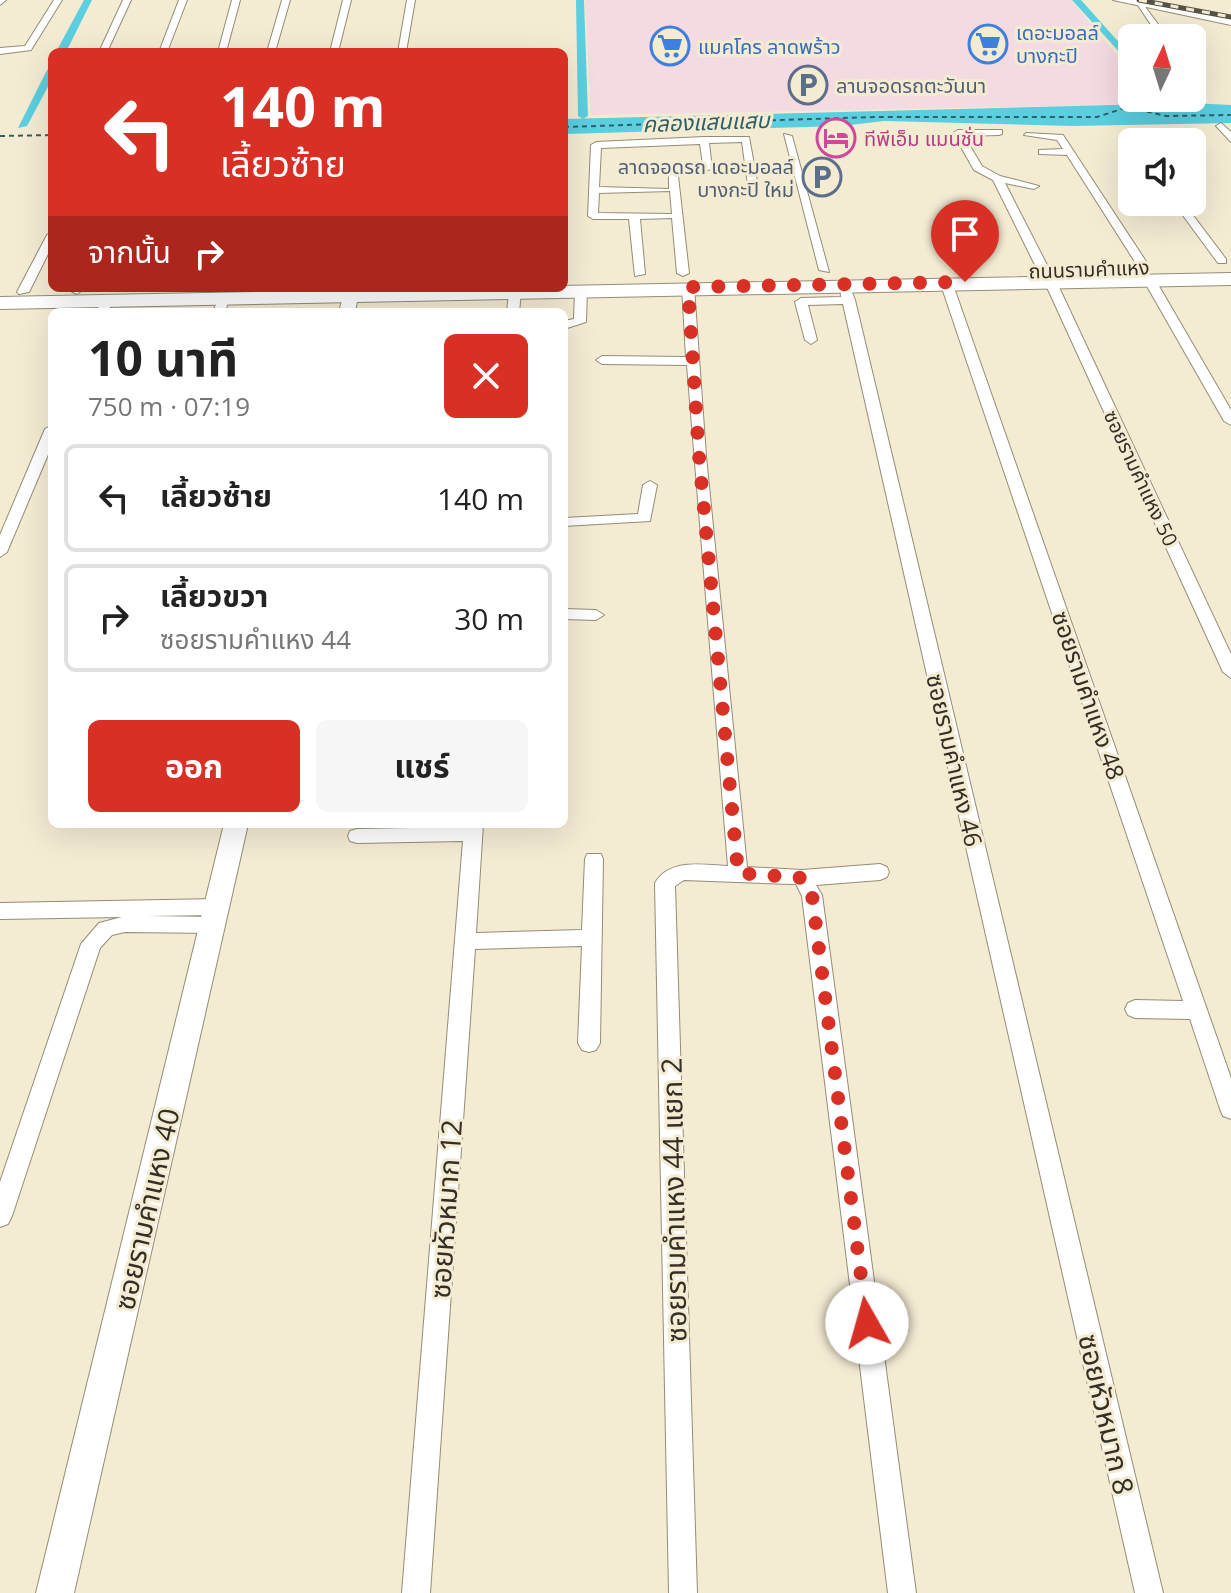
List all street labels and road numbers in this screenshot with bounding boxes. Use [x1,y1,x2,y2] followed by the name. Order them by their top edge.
[1028,253,1150,285] street label: ถนนรามคำแหง
[1098,406,1184,550] street label: ซอยรามคำแหง 50
[1045,606,1133,784] street label: ซอยรามคำแหง 48
[919,670,991,850] street label: ซอยรามคำแหง 46
[652,1057,694,1343] street label: ซอยรามคำแหง 44 แยก 2
[104,1104,188,1314] street label: ซอยรามคำแหง 40
[420,1118,470,1300] street label: ซอยหัวหมาก 12
[1070,1330,1144,1498] street label: ซอยหัวหมาก 8

